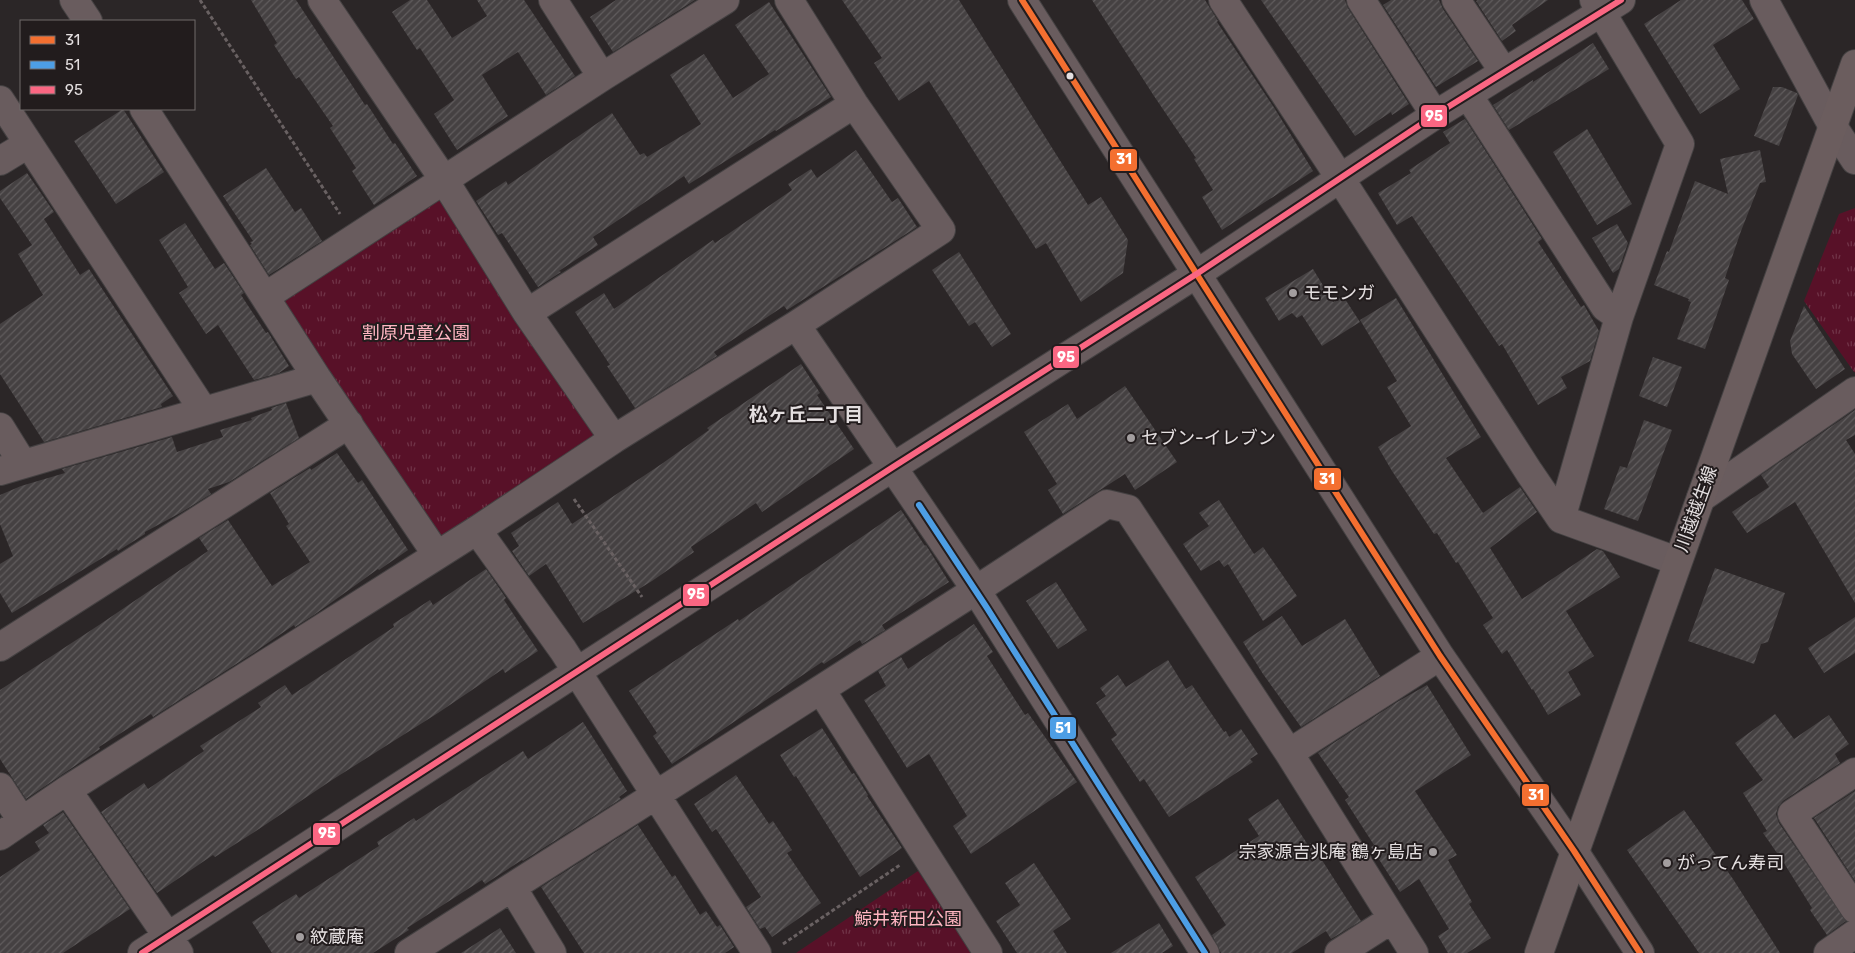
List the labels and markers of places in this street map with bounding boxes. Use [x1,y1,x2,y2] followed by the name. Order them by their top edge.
[1065,71,1075,81] unlabelled marker
[1303,282,1375,304] place label: モモンガ
[1287,287,1299,299] marker: モモンガ
[1141,427,1276,449] place label: セブン-イレブン
[1125,432,1137,444] marker: セブン-イレブン
[1239,841,1423,863] place label: 宗家源吉兆庵 鶴ヶ島店
[1427,846,1439,858] marker: 宗家源吉兆庵 鶴ヶ島店
[1677,852,1784,874] place label: がってん寿司
[1661,857,1673,869] marker: がってん寿司
[310,926,364,948] place label: 紋蔵庵
[294,931,306,943] marker: 紋蔵庵

